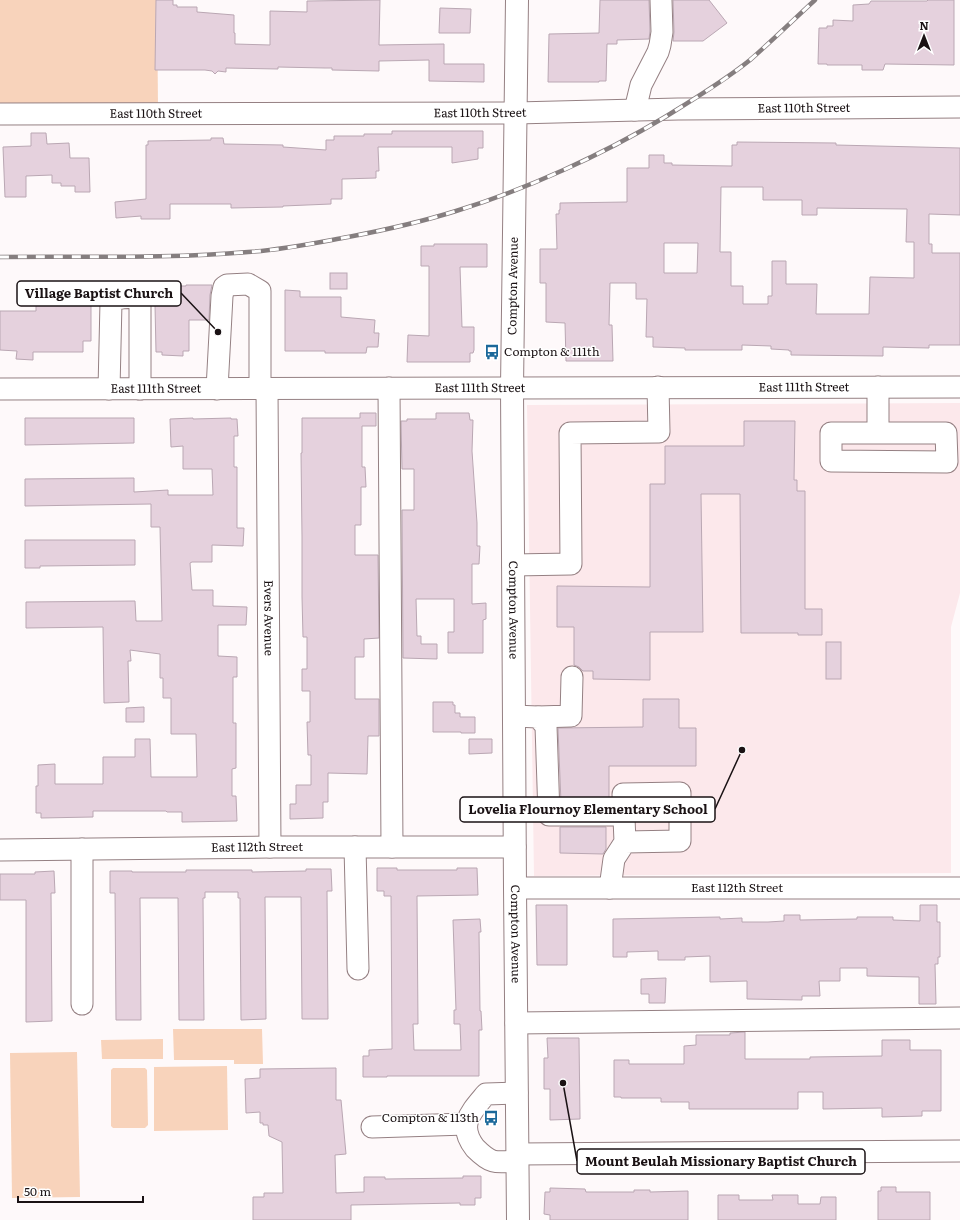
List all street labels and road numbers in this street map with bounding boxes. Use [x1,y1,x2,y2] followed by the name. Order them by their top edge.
[757,98,851,116] street label: East 110th Street
[434,103,527,121] street label: East 110th Street
[110,104,203,122] street label: East 110th Street
[502,237,522,335] street label: Compton Avenue
[759,377,850,395] street label: East 111th Street
[435,378,526,396] street label: East 111th Street
[111,379,202,397] street label: East 111th Street
[505,561,524,659] street label: Compton Avenue
[260,580,279,656] street label: Evers Avenue
[211,837,303,856] street label: East 112th Street
[691,878,783,896] street label: East 112th Street
[507,885,526,983] street label: Compton Avenue

